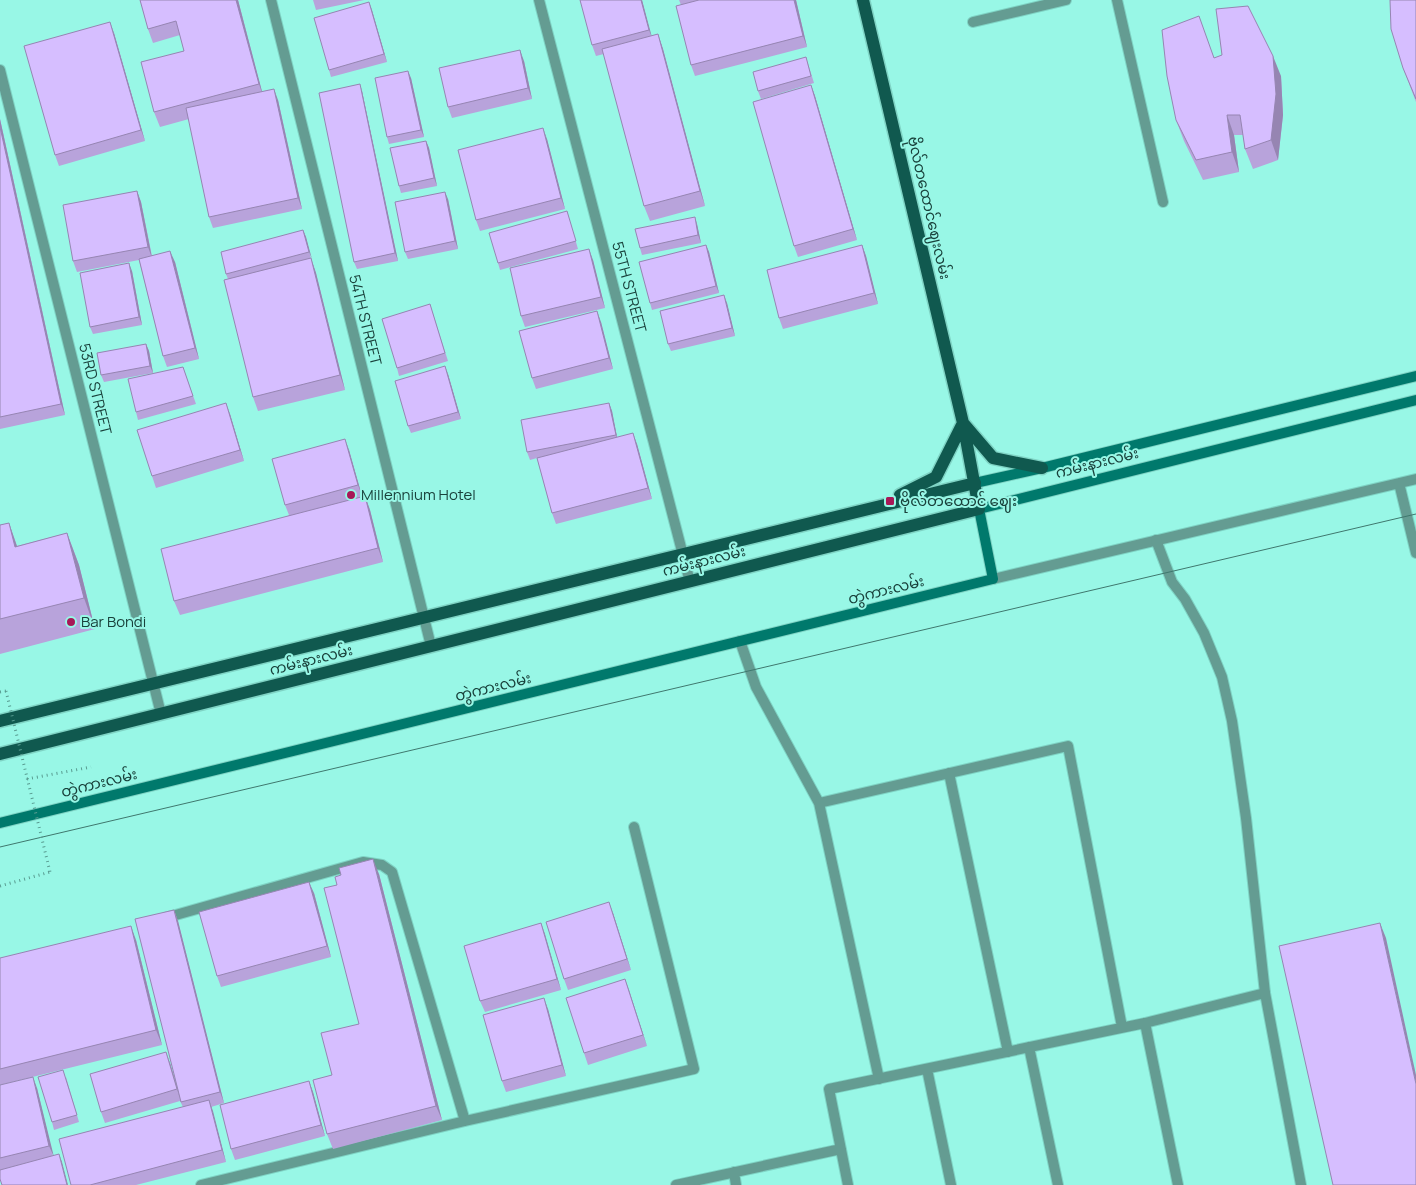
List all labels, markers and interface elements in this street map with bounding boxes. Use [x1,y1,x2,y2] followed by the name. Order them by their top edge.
[901,134,956,282] street label: ဗိုလ်တထောင်ဈေးလမ်း
[607,239,652,335] street label: 55TH STREET
[344,272,387,367] street label: 54TH STREET
[74,341,117,437] street label: 53RD STREET
[1053,442,1141,485] street label: ကမ်းနားလမ်း
[361,484,476,505] place label: Millennium Hotel
[345,489,357,501] marker: Millennium Hotel
[900,490,1017,513] place label: ဗိုလ်တထောင် ဈေး
[884,495,896,507] marker: ဗိုလ်တထောင် ဈေး
[660,540,748,583] street label: ကမ်းနားလမ်း
[846,570,926,610] street label: တွဲကားလမ်း
[81,611,146,632] place label: Bar Bondi
[65,616,77,628] marker: Bar Bondi
[267,639,355,682] street label: ကမ်းနားလမ်း
[453,667,533,707] street label: တွဲကားလမ်း
[59,763,139,803] street label: တွဲကားလမ်း

